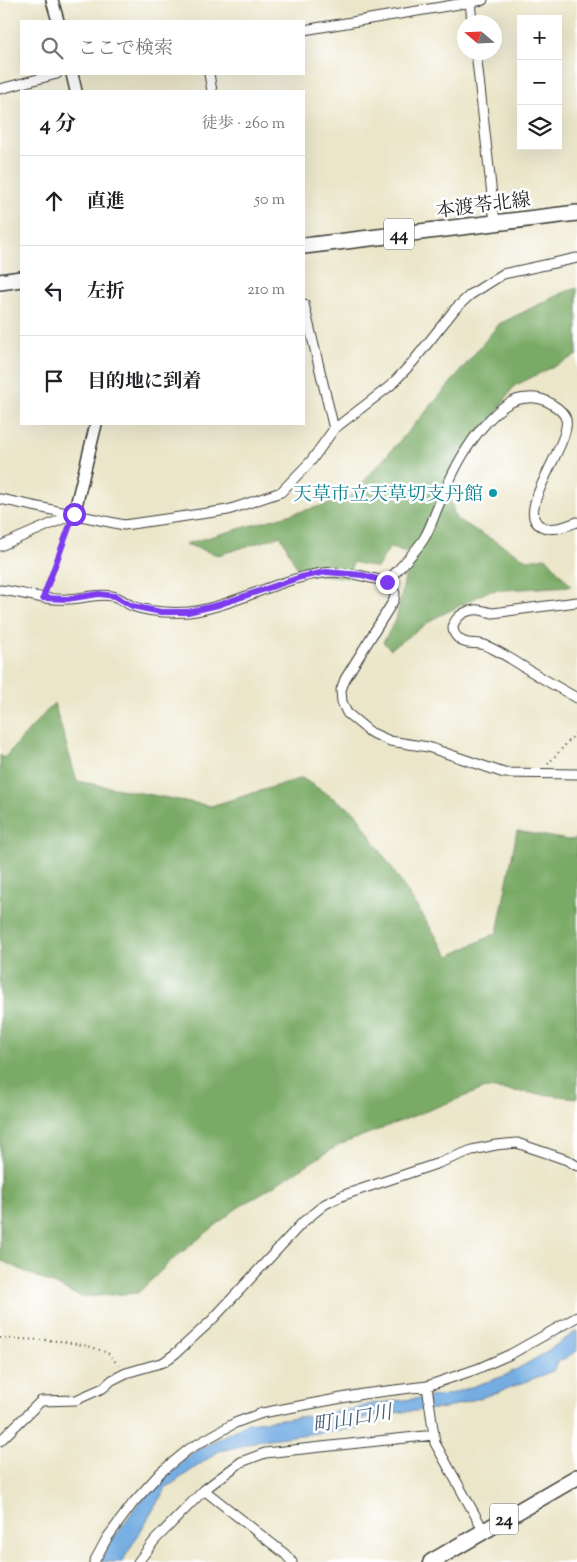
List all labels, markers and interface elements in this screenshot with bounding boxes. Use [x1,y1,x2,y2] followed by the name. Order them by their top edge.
[457,15,502,60] north arrow
[517,15,562,150] map controls
[517,15,562,60] button: +
[20,20,305,75] search box
[38,34,66,62] icon: search
[78,36,173,63] text: ここで検索
[517,60,562,105] button: −
[517,105,562,150] button: layers
[40,110,76,140] text: 4 分
[202,113,285,136] text: 徒歩 · 260 m
[40,187,68,215] icon: ahead
[435,187,532,226] street label: 本渡苓北線
[87,189,125,216] text: 直進
[254,189,285,212] text: 50 m
[384,218,414,250] road number: 44
[40,277,68,305] icon: left
[87,279,125,306] text: 左折
[247,279,285,302] text: 210 m
[40,367,68,395] icon: arrive
[87,369,201,396] text: 目的地に到着
[293,482,483,509] place label: 天草市立天草切支丹館
[487,487,499,499] marker: 天草市立天草切支丹館
[63,503,86,526] route start
[376,571,399,594] route end
[311,1399,396,1442] water label: 町山口川
[490,1504,518,1535] road number: 24

